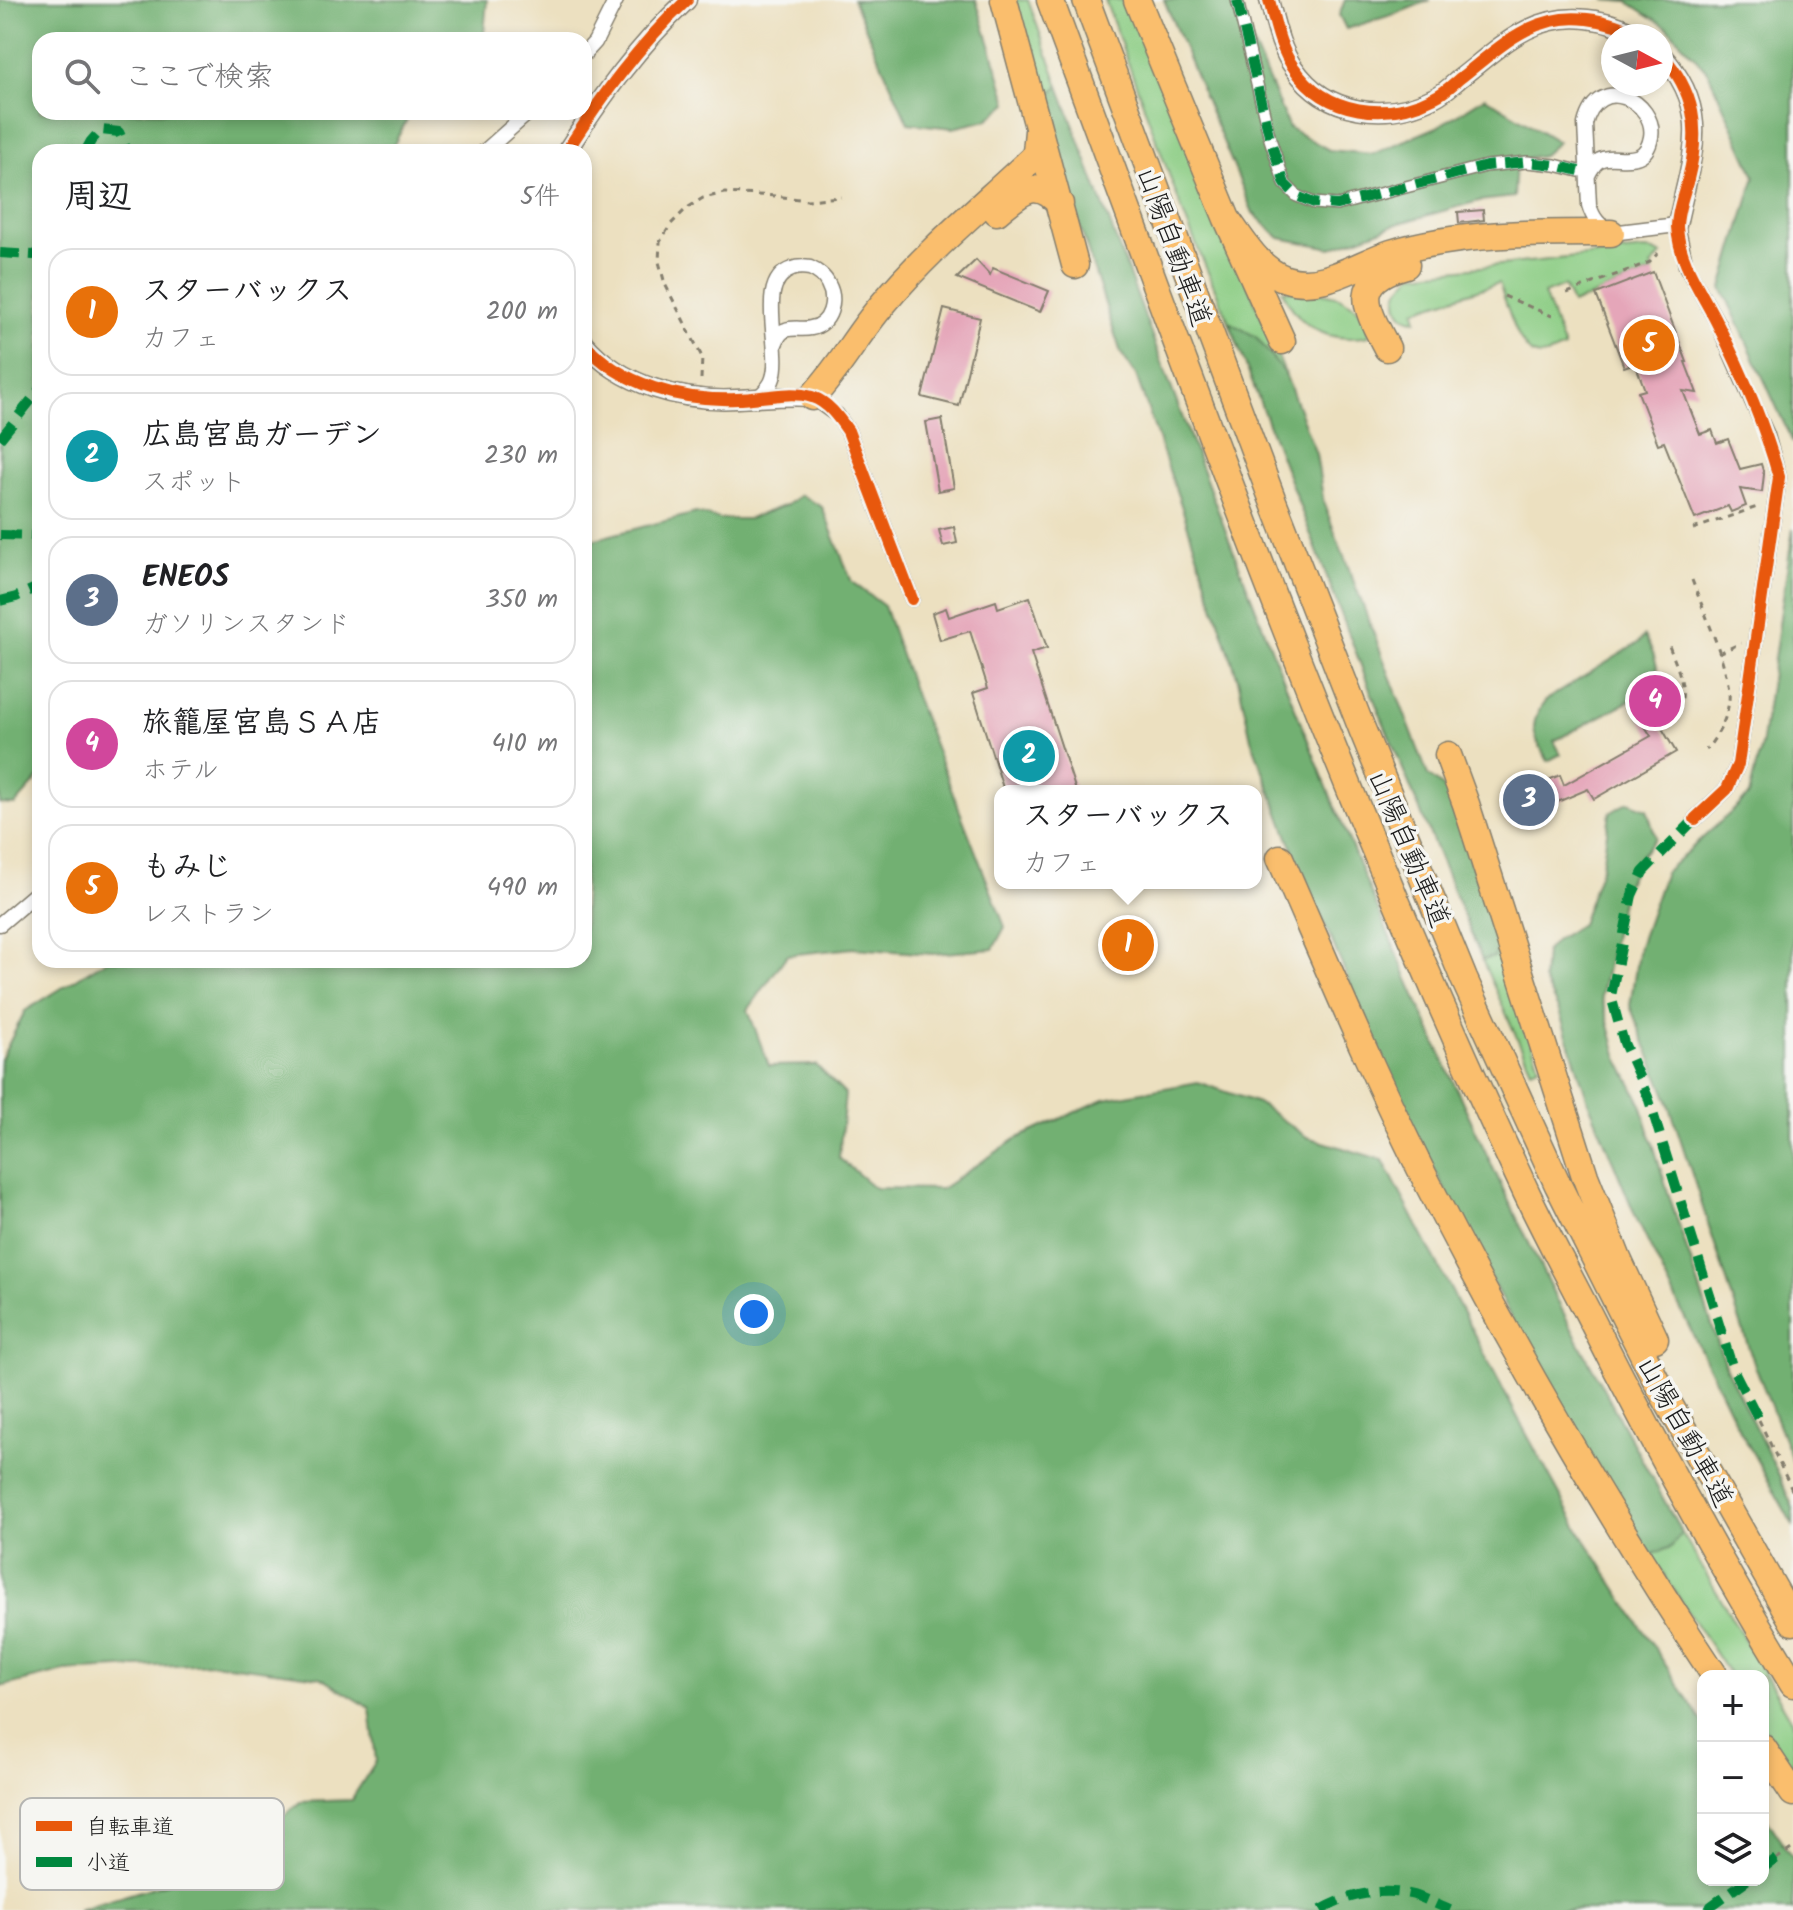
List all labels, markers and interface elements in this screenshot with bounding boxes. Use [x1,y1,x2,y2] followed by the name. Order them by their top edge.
[1601,24,1673,96] north arrow
[32,32,592,120] search box
[60,54,104,98] icon: search
[124,54,274,102] text: ここで検索
[1123,160,1223,333] street label: 山陽自動車道
[64,171,132,225] text: 周辺
[520,176,560,218] text: 5件
[142,268,353,316] text: スターバックス
[88,291,96,333] text: 1
[486,291,558,333] text: 200 m
[1623,315,1675,375] pin: 5
[142,318,220,360] text: カフェ
[142,412,382,460] text: 広島宮島ガーデン
[84,435,100,477] text: 2
[484,435,558,477] text: 230 m
[142,462,246,504] text: スポット
[142,554,229,602] text: ENEOS
[85,579,99,621] text: 3
[485,579,558,621] text: 350 m
[142,604,351,646] text: ガソリンスタンド
[1629,671,1681,731] pin: 4
[142,700,382,748] text: 旅籠屋宮島ＳＡ店
[85,723,99,765] text: 4
[491,723,558,765] text: 410 m
[1003,726,1055,786] pin: 2
[142,750,219,792] text: ホテル
[1354,763,1461,935] street label: 山陽自動車道
[1503,770,1555,830] pin: 3
[994,785,1262,889] popup
[1023,793,1233,841] text: スターバックス
[1023,843,1101,885] text: カフェ
[142,844,232,892] text: もみじ
[85,867,99,909] text: 5
[487,867,558,909] text: 490 m
[142,894,274,936] text: レストラン
[1102,915,1154,975] pin: 1
[734,1294,774,1334] your location
[1623,1348,1744,1517] street label: 山陽自動車道
[1697,1670,1769,1886] map controls
[1697,1670,1769,1742] button: +
[1697,1742,1769,1814] button: −
[20,1798,284,1890] legend
[86,1811,174,1846] text: 自転車道
[1697,1814,1769,1886] button: layers
[86,1847,130,1882] text: 小道

